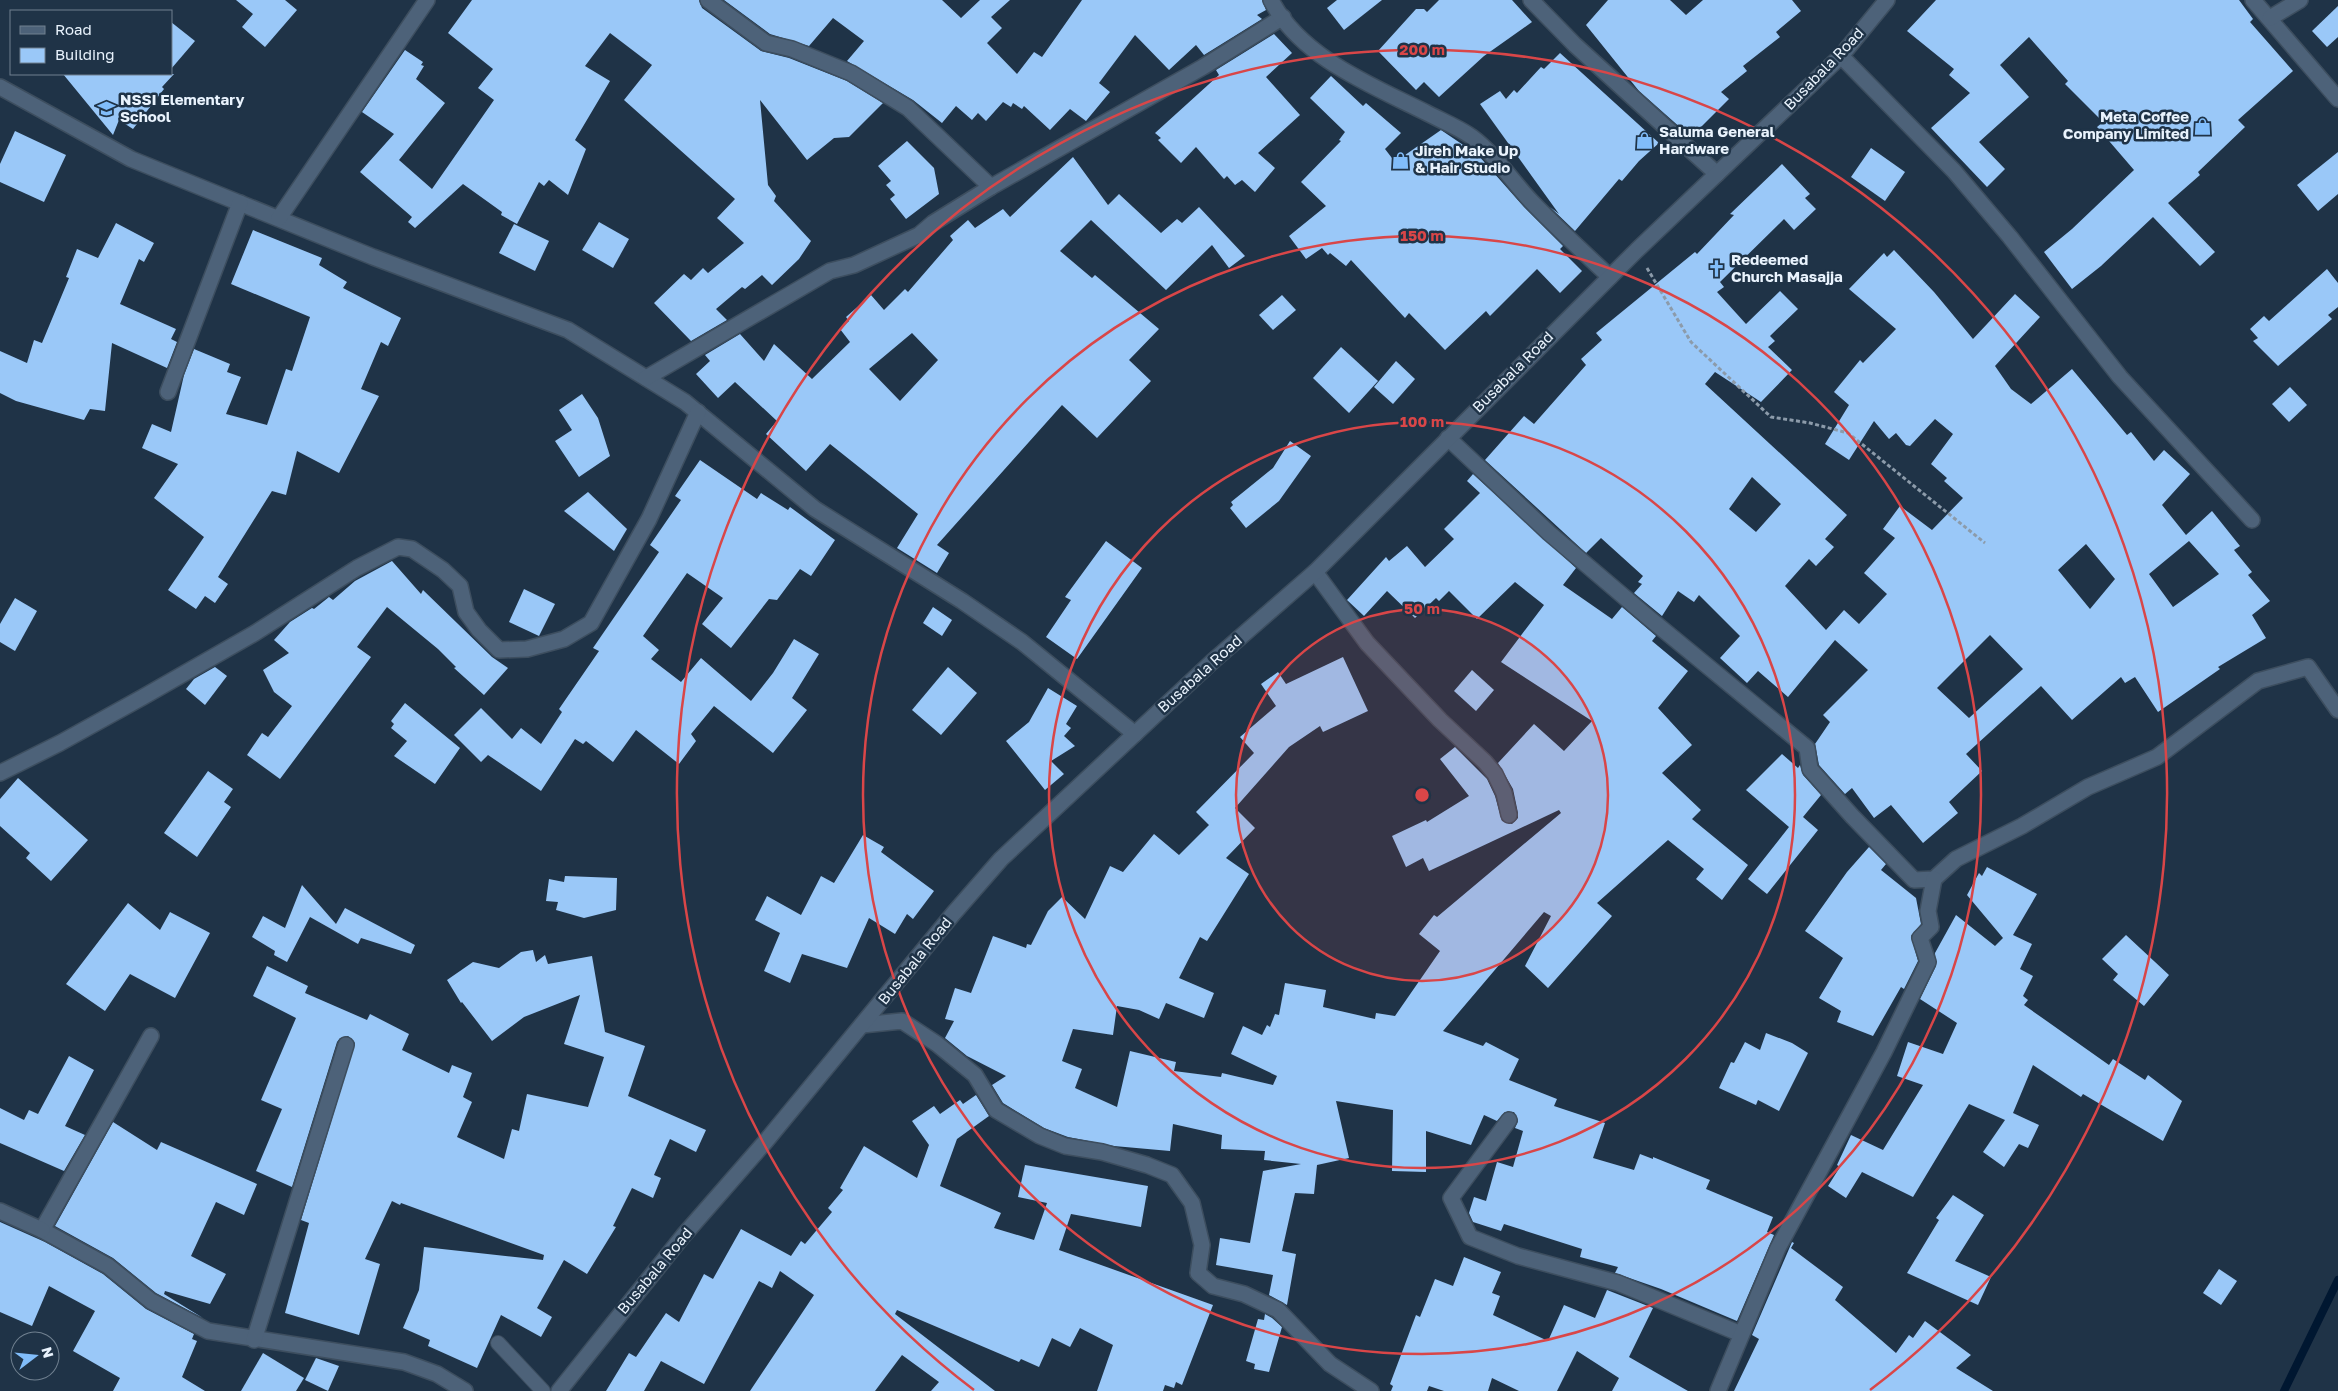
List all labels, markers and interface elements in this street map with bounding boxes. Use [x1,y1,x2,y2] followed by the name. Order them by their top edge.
[10,10,172,75] legend
[55,20,92,38] text: Road
[1780,24,1867,113] street label: Busabala Road
[1399,40,1445,58] text: 200 m
[55,45,115,63] text: Building
[120,90,245,125] place label: NSSI Elementary School
[96,99,116,119] school or university icon: NSSI Elementary School
[2063,107,2189,142] place label: Meta Coffee Company Limited
[2193,116,2213,136] shop icon: Meta Coffee Company Limited
[1659,122,1774,157] place label: Saluma General Hardware
[1635,131,1655,151] shop icon: Saluma General Hardware
[1415,141,1518,176] place label: Jireh Make Up & Hair Studio
[1391,150,1411,170] shop icon: Jireh Make Up & Hair Studio
[1400,226,1444,244] text: 150 m
[1731,250,1843,285] place label: Redeemed Church Masajja
[1707,259,1727,279] church icon: Redeemed Church Masajja
[1468,327,1556,415] street label: Busabala Road
[1400,412,1444,430] text: 100 m
[1404,599,1440,617] text: 50 m
[1154,631,1245,716] street label: Busabala Road
[1413,786,1431,804] centre of rings
[874,913,955,1008] street label: Busabala Road
[613,1224,696,1317] street label: Busabala Road
[10,1331,60,1381] north arrow
[38,1345,58,1360] text: N

